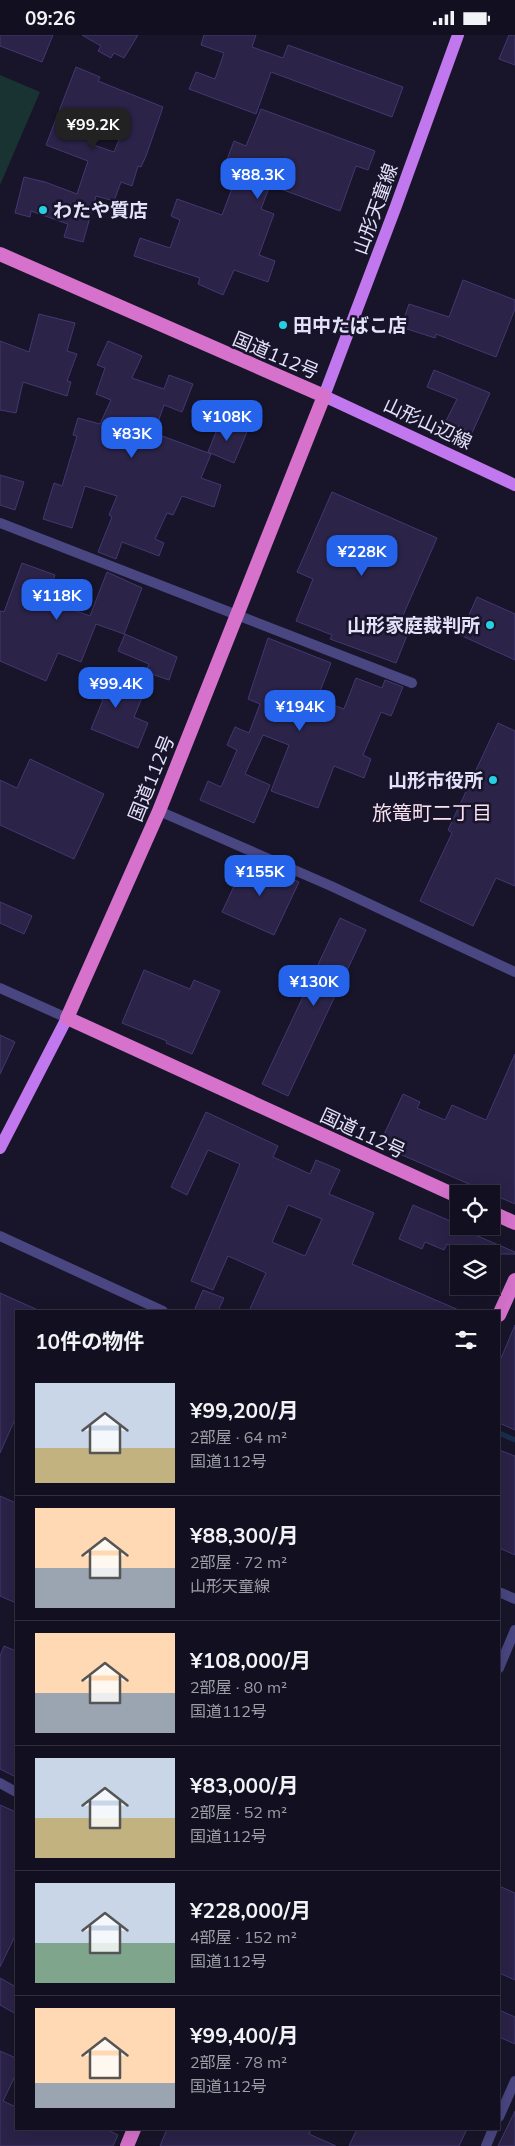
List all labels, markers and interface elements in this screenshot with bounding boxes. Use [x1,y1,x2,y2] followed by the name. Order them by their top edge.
[25,6,75,30] text: 09:26
[52,107,134,150] pin: ¥99.2K
[66,114,120,134] text: ¥99.2K
[217,157,299,200] pin: ¥88.3K
[347,160,403,258] street label: 山形天童線
[231,164,285,184] text: ¥88.3K
[53,198,148,222] place label: わたや質店
[37,204,49,216] marker: わたや質店
[293,313,407,337] place label: 田中たばこ店
[277,319,289,331] marker: 田中たばこ店
[229,326,323,384] street label: 国道112号
[380,392,476,454] street label: 山形山辺線
[192,399,262,442] pin: ¥108K
[202,406,252,426] text: ¥108K
[102,417,162,459] pin: ¥83K
[112,423,152,443] text: ¥83K
[327,535,397,577] pin: ¥228K
[337,541,387,561] text: ¥228K
[22,579,92,621] pin: ¥118K
[32,585,82,605] text: ¥118K
[347,613,480,637] place label: 山形家庭裁判所
[484,619,496,631] marker: 山形家庭裁判所
[75,667,157,709] pin: ¥99.4K
[89,673,143,693] text: ¥99.4K
[265,689,335,732] pin: ¥194K
[275,696,325,716] text: ¥194K
[123,731,179,825] street label: 国道112号
[388,768,483,792] place label: 山形市役所
[487,774,499,786] marker: 山形市役所
[372,800,492,825] district label: 旅篭町二丁目
[225,855,295,897] pin: ¥155K
[235,861,285,881] text: ¥155K
[279,965,349,1007] pin: ¥130K
[289,971,339,991] text: ¥130K
[317,1103,409,1163] street label: 国道112号
[450,1185,500,1295] map controls
[450,1185,500,1235] button: locate
[450,1245,500,1295] button: layers
[452,1326,480,1354] icon: filters
[35,1328,144,1354] text: 10件の物件
[190,1397,298,1423] text: ¥99,200/月
[75,1403,135,1463] icon: home
[190,1427,287,1447] text: 2部屋 · 64 m²
[190,1451,267,1471] text: 国道112号
[190,1522,298,1548] text: ¥88,300/月
[75,1528,135,1588] icon: home
[190,1552,287,1572] text: 2部屋 · 72 m²
[190,1576,270,1596] text: 山形天童線
[190,1647,311,1673] text: ¥108,000/月
[75,1653,135,1713] icon: home
[190,1677,287,1697] text: 2部屋 · 80 m²
[190,1701,267,1721] text: 国道112号
[190,1772,298,1798] text: ¥83,000/月
[75,1778,135,1838] icon: home
[190,1802,287,1822] text: 2部屋 · 52 m²
[190,1826,267,1846] text: 国道112号
[190,1897,311,1923] text: ¥228,000/月
[75,1903,135,1963] icon: home
[190,1927,297,1947] text: 4部屋 · 152 m²
[190,1951,267,1971] text: 国道112号
[190,2022,298,2048] text: ¥99,400/月
[75,2028,135,2088] icon: home
[190,2052,287,2072] text: 2部屋 · 78 m²
[190,2076,267,2096] text: 国道112号

